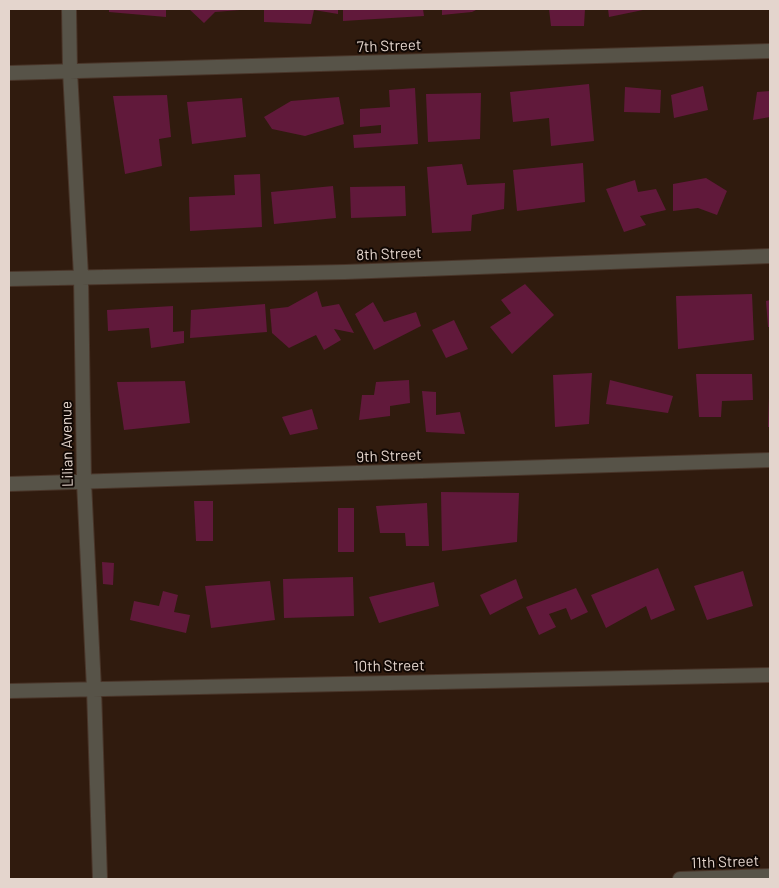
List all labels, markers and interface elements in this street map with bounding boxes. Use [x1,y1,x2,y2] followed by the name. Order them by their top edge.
[356,36,422,56] street label: 7th Street
[356,244,422,264] street label: 8th Street
[57,401,77,487] street label: Lilian Avenue
[356,446,422,466] street label: 9th Street
[353,656,425,676] street label: 10th Street
[691,852,759,872] street label: 11th Street

